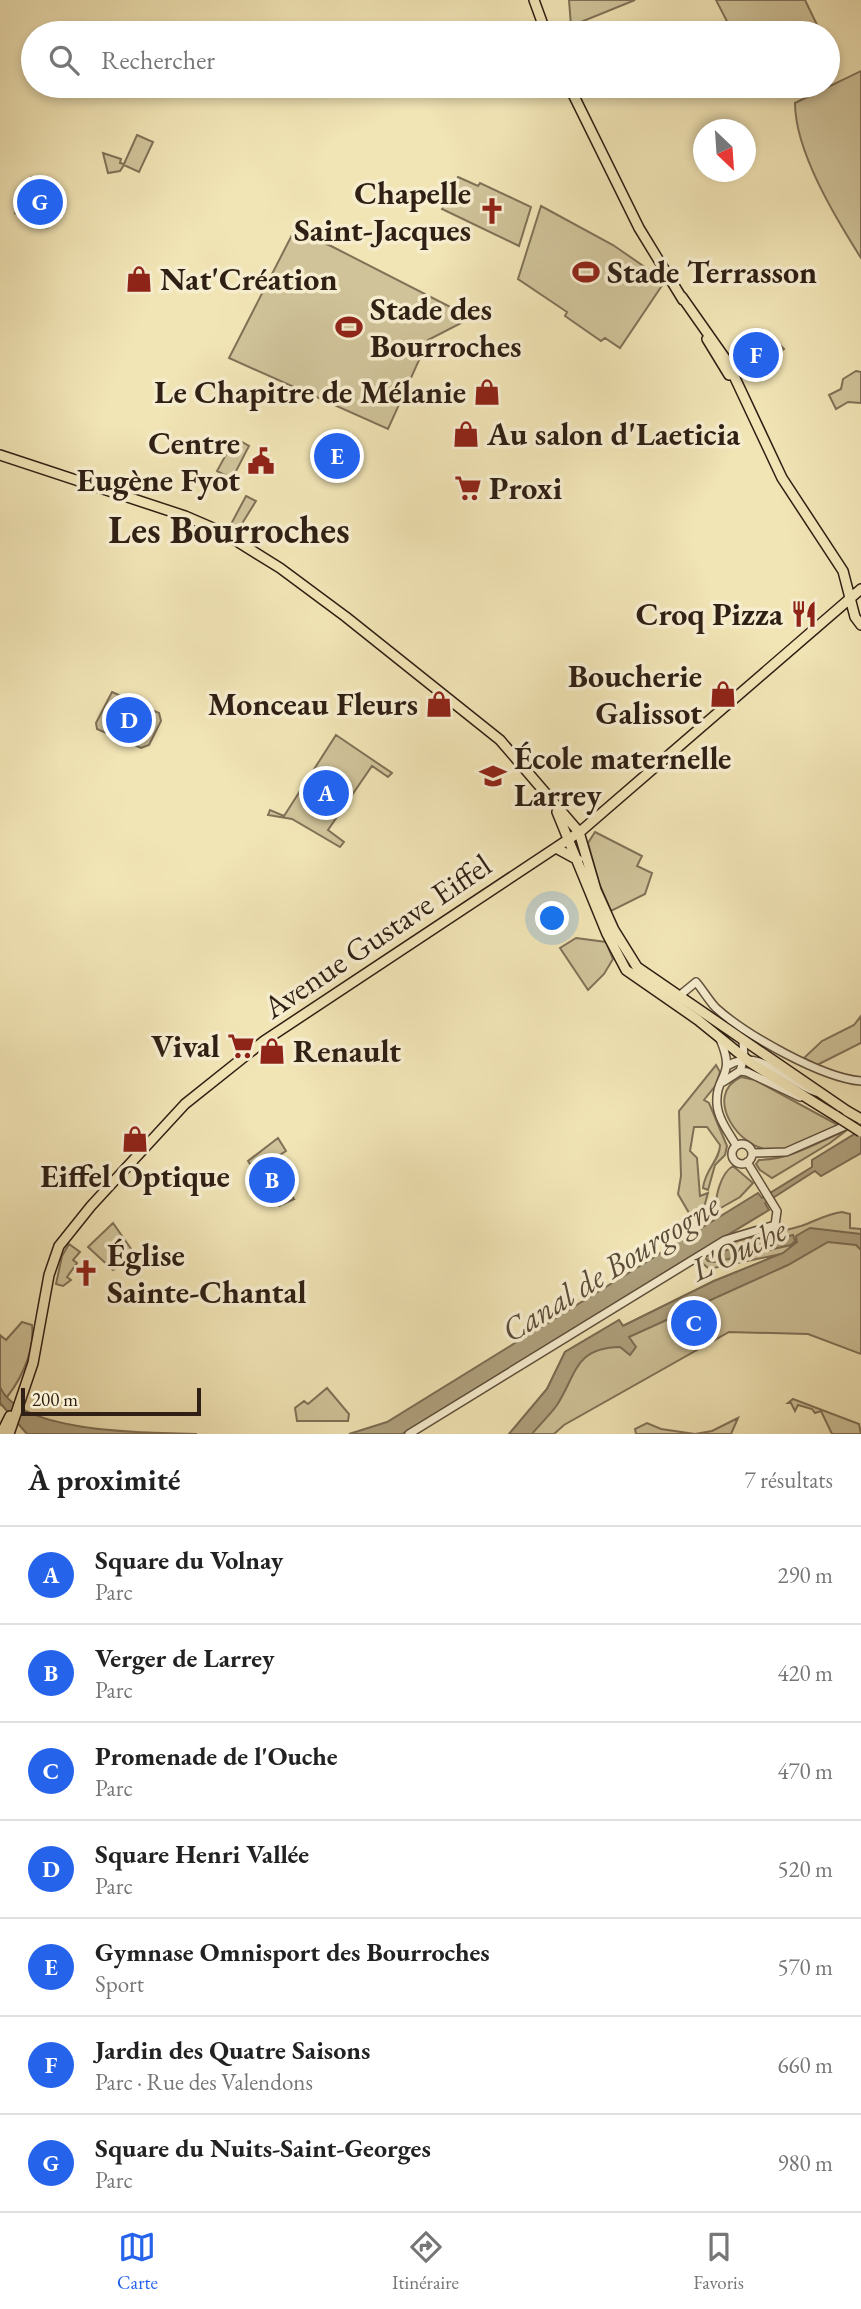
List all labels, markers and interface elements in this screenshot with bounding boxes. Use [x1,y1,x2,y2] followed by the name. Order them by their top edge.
[21,21,840,98] search box
[45,41,83,79] icon: search
[101,43,215,77] text: Rechercher
[693,119,756,182] north arrow
[294,172,471,251] place label: Chapelle Saint-Jacques
[17,176,63,228] pin: G
[477,196,507,226] church icon: Chapelle Saint-Jacques
[607,251,817,293] place label: Stade Terrasson
[571,257,601,287] sports icon: Stade Terrasson
[160,258,338,300] place label: Nat'Création
[124,264,154,294] shop icon: Nat'Création
[370,288,522,367] place label: Stade des Bourroches
[334,312,364,342] sports icon: Stade des Bourroches
[733,329,779,381] pin: F
[154,371,466,413] place label: Le Chapitre de Mélanie
[472,377,502,407] shop icon: Le Chapitre de Mélanie
[486,413,741,455] place label: Au salon d'Laeticia
[451,419,481,449] shop icon: Au salon d'Laeticia
[77,422,240,501] place label: Centre Eugène Fyot
[314,430,360,482] pin: E
[246,446,276,476] public building icon: Centre Eugène Fyot
[489,467,563,509] place label: Proxi
[453,473,483,503] supermarket icon: Proxi
[108,505,350,554] district label: Les Bourroches
[636,593,784,635] place label: Croq Pizza
[789,599,819,629] restaurant icon: Croq Pizza
[568,655,702,734] place label: Boucherie Galissot
[708,679,738,709] shop icon: Boucherie Galissot
[208,683,418,725] place label: Monceau Fleurs
[424,689,454,719] shop icon: Monceau Fleurs
[106,694,152,746] pin: D
[514,737,731,816] place label: École maternelle Larrey
[478,761,508,791] school or university icon: École maternelle Larrey
[303,767,349,819] pin: A
[254,844,500,1029] street label: Avenue Gustave Eiffel
[535,901,569,935] your location
[151,1025,220,1067] place label: Vival
[293,1030,401,1072] place label: Renault
[226,1031,256,1061] supermarket icon: Vival
[257,1036,287,1066] shop icon: Renault
[120,1124,150,1154] shop icon: Eiffel Optique
[249,1154,295,1206] pin: B
[40,1155,230,1197] place label: Eiffel Optique
[494,1184,726,1350] water label: Canal de Bourgogne
[682,1207,794,1292] water label: L'Ouche
[107,1234,307,1313] place label: Église Sainte-Chantal
[71,1258,101,1288] church icon: Église Sainte-Chantal
[671,1297,717,1349] pin: C
[21,1385,201,1417] scale bar
[32,1387,78,1412] text: 200 m
[28,1460,180,1499] text: À proximité
[745,1465,833,1495] text: 7 résultats
[95,1543,283,1577] text: Square du Volnay
[43,1560,59,1590] text: A
[777,1560,833,1590] text: 290 m
[95,1577,133,1607] text: Parc
[95,1641,275,1675] text: Verger de Larrey
[44,1658,58,1688] text: B
[777,1658,833,1688] text: 420 m
[95,1675,133,1705] text: Parc
[95,1739,338,1773] text: Promenade de l'Ouche
[43,1756,59,1786] text: C
[777,1756,833,1786] text: 470 m
[95,1773,133,1803] text: Parc
[95,1837,309,1871] text: Square Henri Vallée
[42,1854,60,1884] text: D
[777,1854,833,1884] text: 520 m
[95,1871,133,1901] text: Parc
[95,1935,490,1969] text: Gymnase Omnisport des Bourroches
[44,1952,58,1982] text: E
[777,1952,833,1982] text: 570 m
[95,1969,144,1999] text: Sport
[95,2033,370,2067] text: Jardin des Quatre Saisons
[45,2050,57,2080] text: F
[777,2050,833,2080] text: 660 m
[95,2067,313,2097] text: Parc · Rue des Valendons
[95,2131,431,2165] text: Square du Nuits-Saint-Georges
[43,2148,59,2178] text: G
[777,2148,833,2178] text: 980 m
[95,2165,133,2195] text: Parc
[117,2228,158,2295] tab: Carte
[392,2228,459,2295] tab: Itinéraire
[693,2228,744,2295] tab: Favoris

